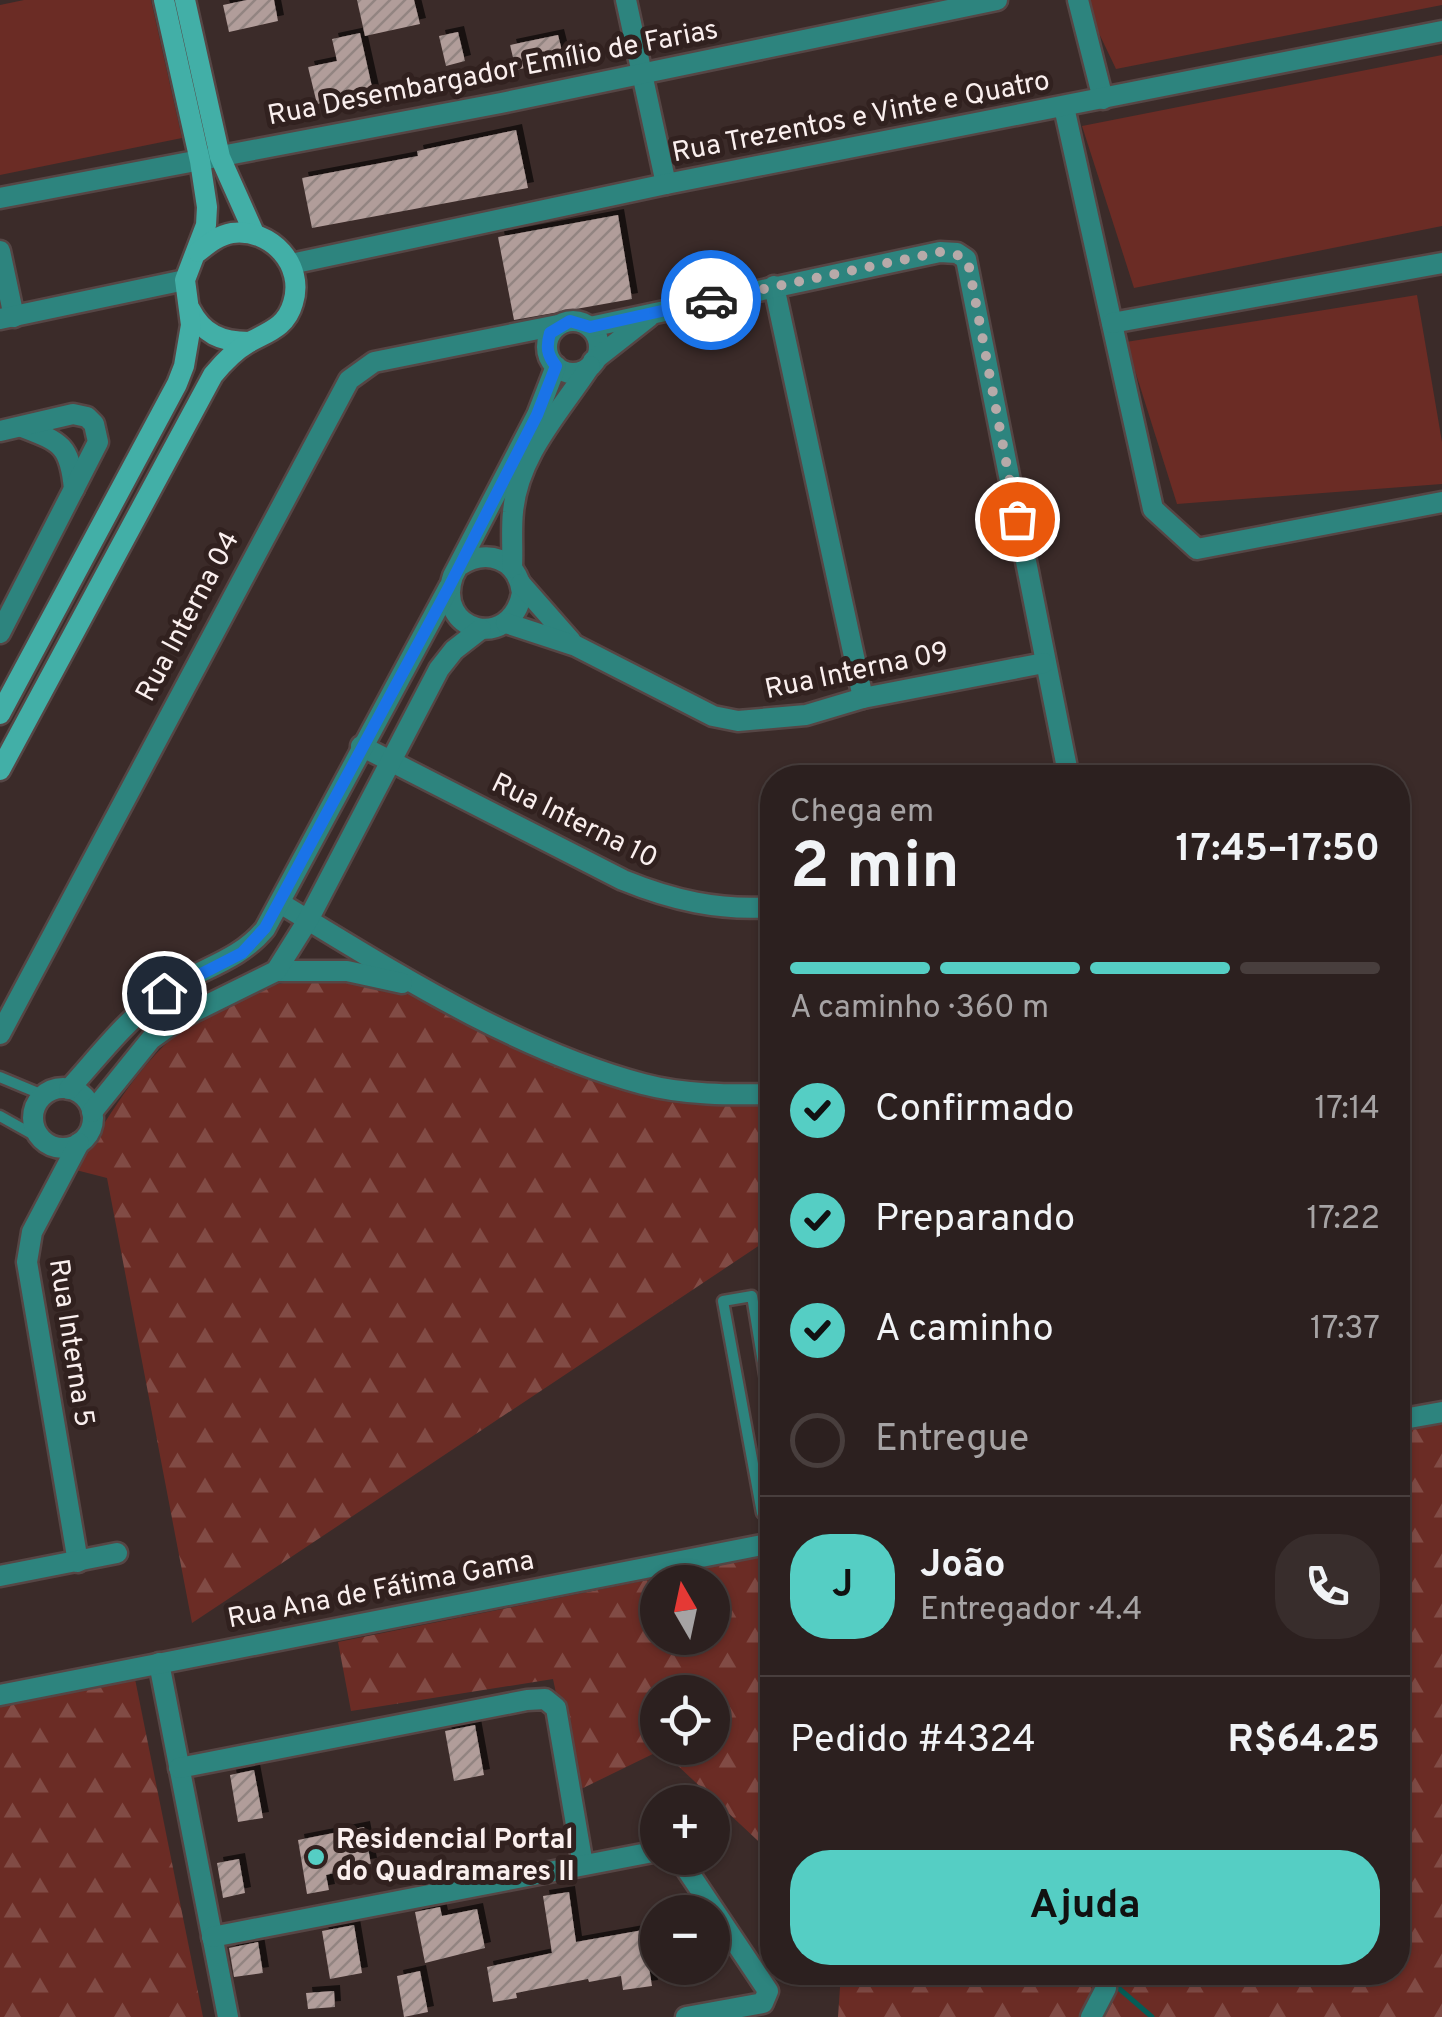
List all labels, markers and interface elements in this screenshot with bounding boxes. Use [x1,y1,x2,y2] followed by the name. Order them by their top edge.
[265,13,721,135] street label: Rua Desembargador Emílio de Farias
[669,64,1053,172] street label: Rua Trezentos e Vinte e Quatro
[661,250,761,350] courier
[684,273,739,328] icon: car
[975,477,1060,562] pin
[990,492,1045,547] icon: bag
[129,526,249,708] street label: Rua Interna 04
[762,635,952,709] street label: Rua Interna 09
[485,766,663,878] street label: Rua Interna 10
[790,793,934,833] text: Chega em
[1176,826,1380,875] text: 17:45–17:50
[790,829,960,911] text: 2 min
[122,951,207,1036] pin
[137,966,192,1021] icon: home
[790,989,1049,1029] text: A caminho · 360 m
[790,1083,845,1138] icon: check
[875,1086,1075,1135] text: Confirmado
[1314,1090,1380,1130] text: 17:14
[790,1193,845,1248] icon: check
[875,1196,1075,1245] text: Preparando
[1306,1200,1380,1240] text: 17:22
[39,1256,101,1430] street label: Rua Interna 5
[790,1303,845,1358] icon: check
[875,1306,1054,1355] text: A caminho
[1310,1310,1380,1350] text: 17:37
[875,1416,1029,1465] text: Entregue
[1275,1534,1380,1639] button: phone
[920,1542,1005,1591] text: João
[225,1544,537,1638] street label: Rua Ana de Fátima Gama
[832,1562,853,1611] text: J
[640,1565,730,1655] north arrow
[640,1565,730,1985] map controls
[920,1591,1142,1631] text: Entregador · 4.4
[640,1675,730,1765] button: locate
[790,1717,1036,1766] text: Pedido #4324
[1227,1717,1380,1766] text: R$64.25
[640,1785,730,1875] button: +
[336,1823,575,1891] place label: Residencial Portal do Quadramares II
[305,1846,327,1868] marker: Residencial Portal do Quadramares II
[790,1850,1380,1965] button: Ajuda
[640,1895,730,1985] button: −

